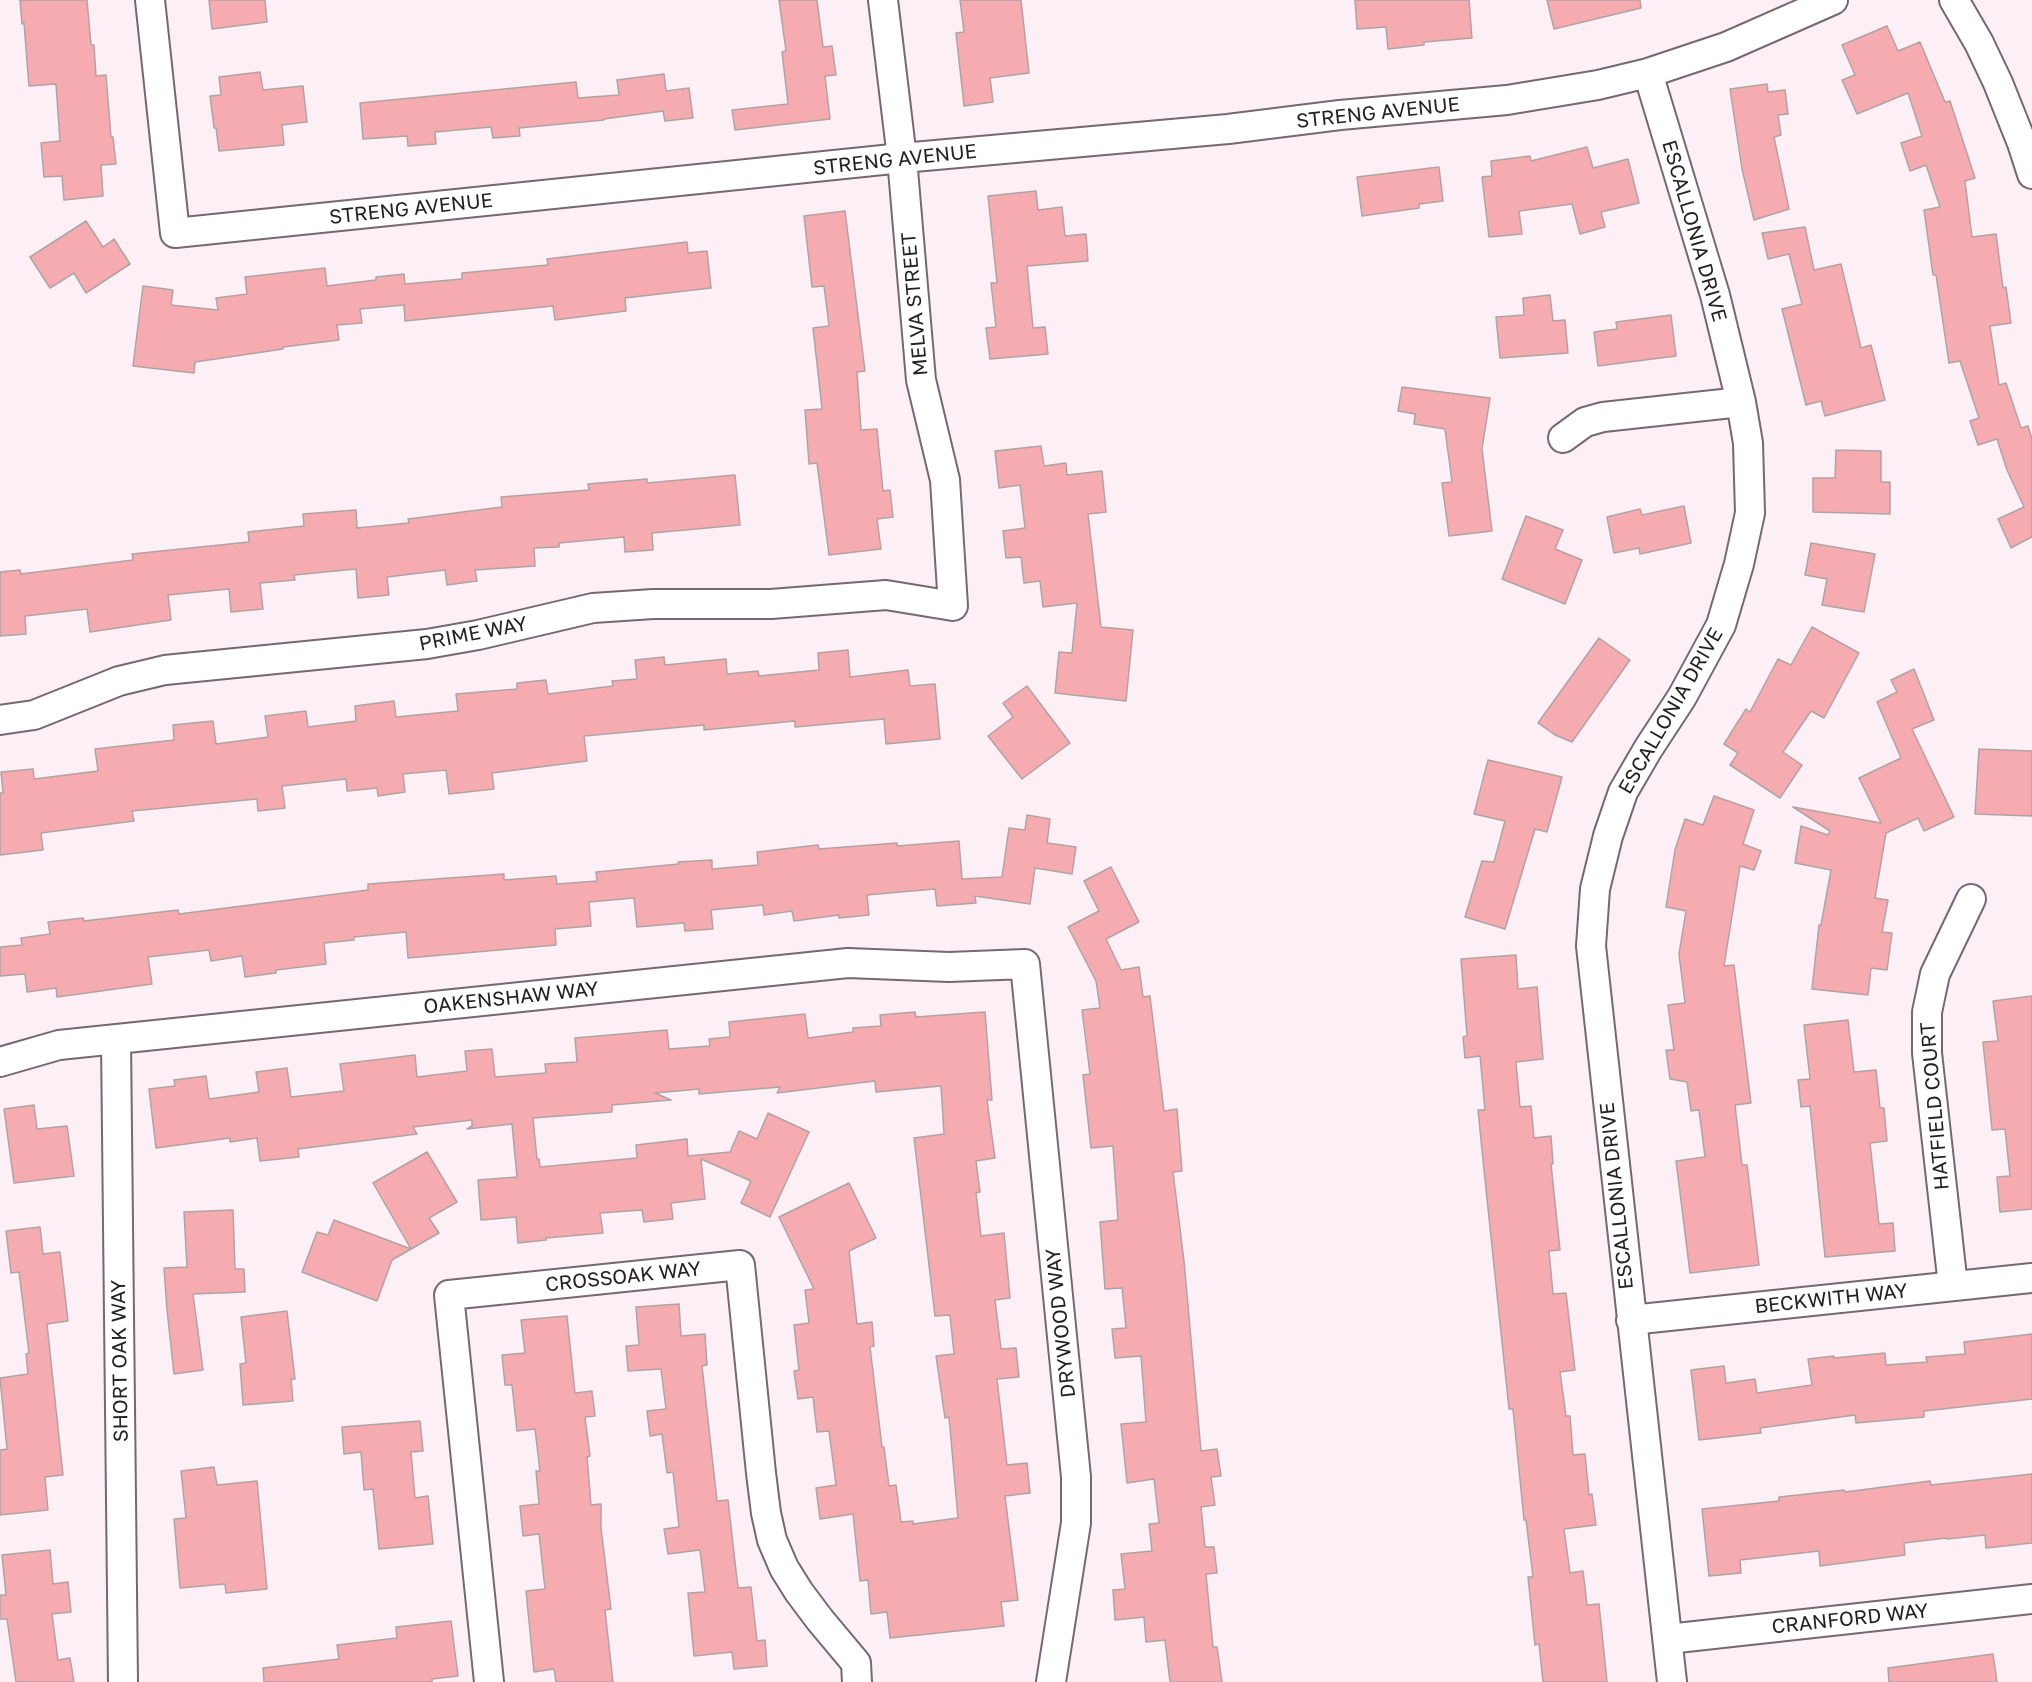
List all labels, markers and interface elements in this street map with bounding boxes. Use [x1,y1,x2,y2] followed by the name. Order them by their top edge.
[1295,92,1461,134] street label: STRENG AVENUE
[1657,137,1731,325] street label: ESCALLONIA DRIVE
[812,139,978,181] street label: STRENG AVENUE
[328,188,494,230] street label: STRENG AVENUE
[897,231,933,377] street label: MELVA STREET
[417,612,529,656] street label: PRIME WAY
[1614,624,1728,798] street label: ESCALLONIA DRIVE
[422,977,600,1019] street label: OAKENSHAW WAY
[1916,1021,1954,1191] street label: HATFIELD COURT
[1595,1101,1639,1291] street label: ESCALLONIA DRIVE
[1041,1247,1081,1399] street label: DRYWOOD WAY
[544,1257,702,1297] street label: CROSSOAK WAY
[1753,1279,1909,1319] street label: BECKWITH WAY
[107,1280,133,1442] street label: SHORT OAK WAY
[1771,1599,1929,1639] street label: CRANFORD WAY

